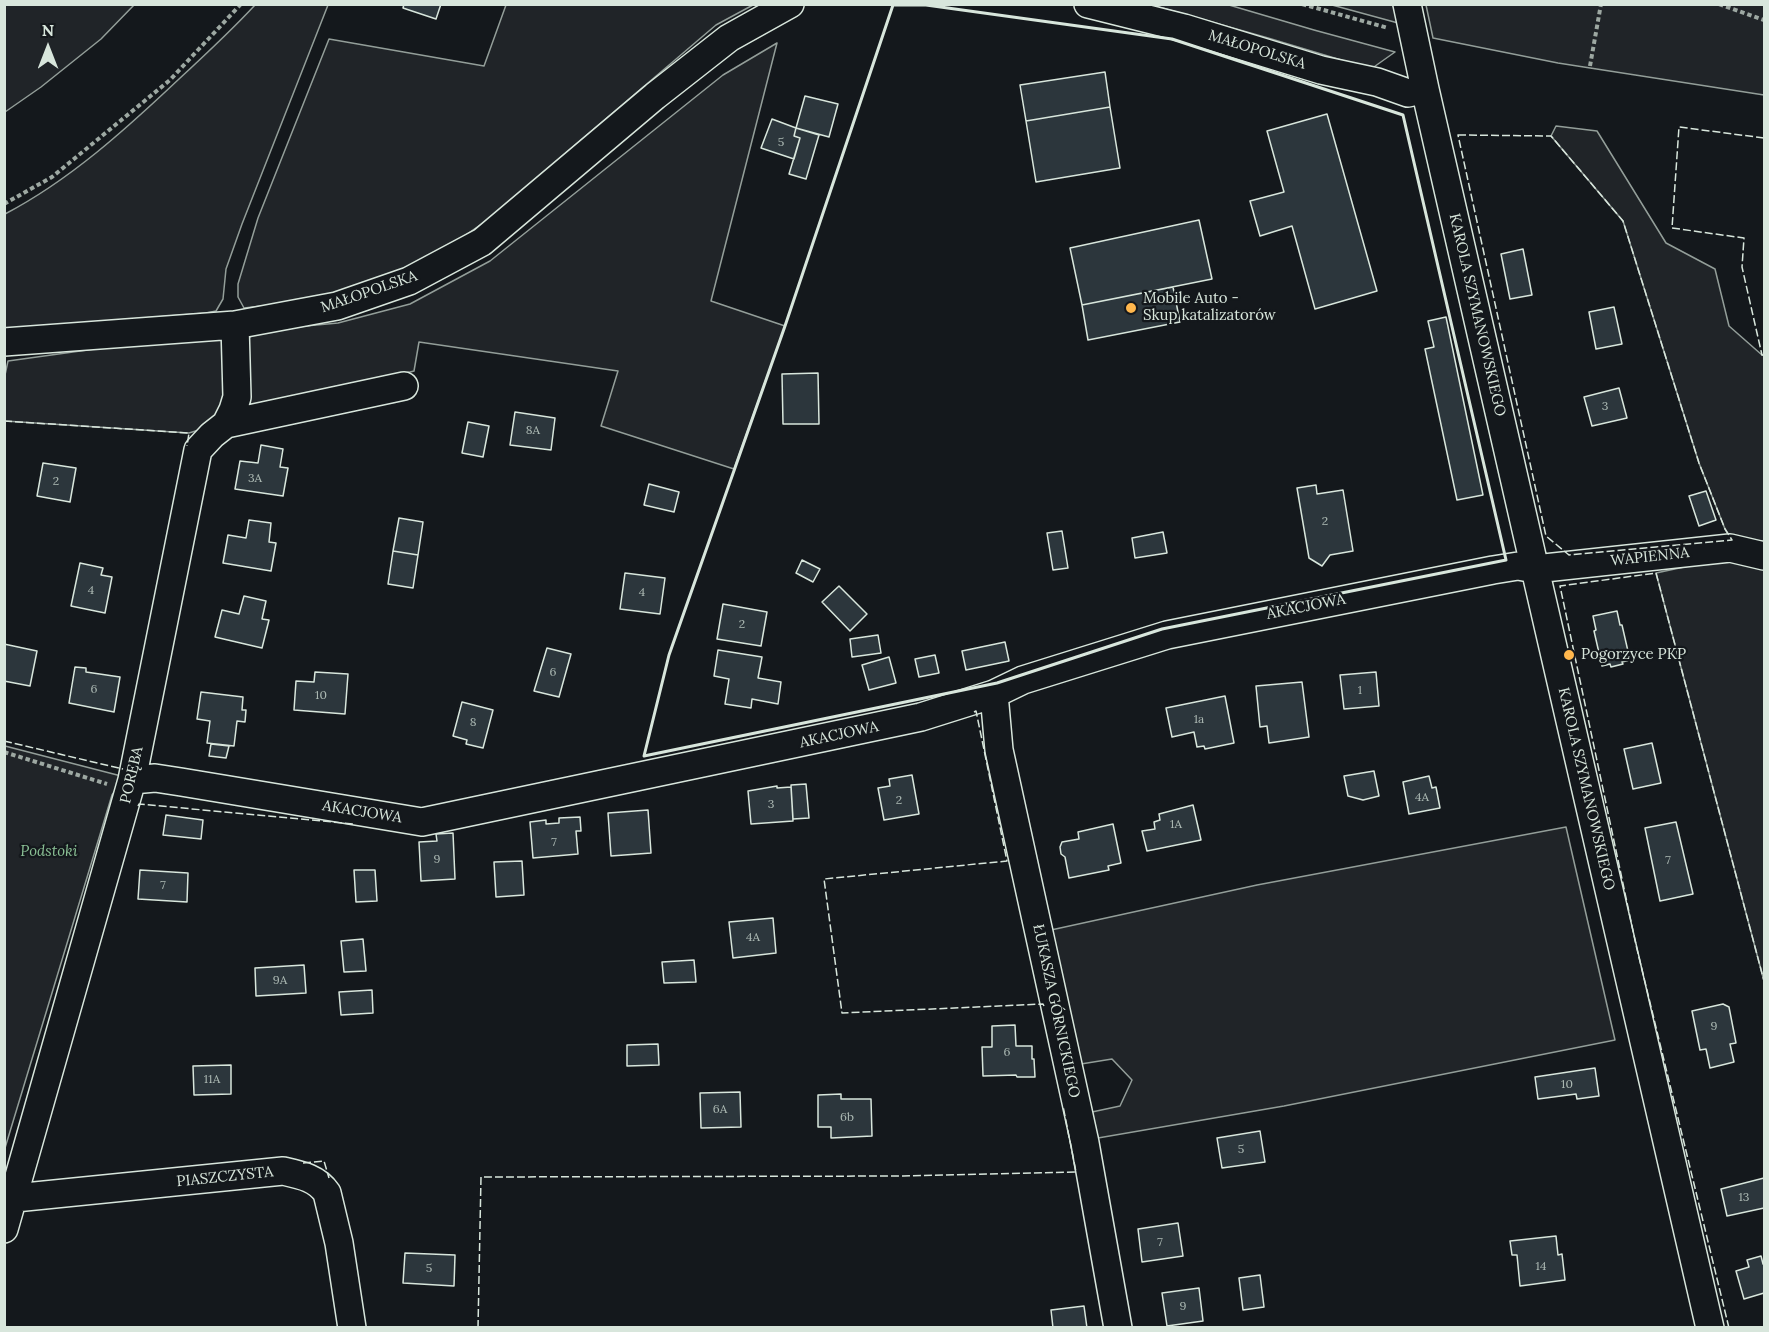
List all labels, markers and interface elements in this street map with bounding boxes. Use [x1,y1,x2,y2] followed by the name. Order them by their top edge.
[18,18,78,78] north arrow
[42,20,54,40] text: N
[1206,27,1308,73] street label: MAŁOPOLSKA
[778,136,784,150] house number: 5
[1445,212,1509,418] street label: KAROLA SZYMANOWSKIEGO
[318,267,420,317] street label: MAŁOPOLSKA
[1143,290,1276,325] place label: Mobile Auto - Skup katalizatorów
[1124,301,1138,315] marker: Mobile Auto - Skup katalizatorów
[1602,400,1608,414] house number: 3
[526,424,540,438] house number: 8A
[248,472,262,486] house number: 3A
[53,475,59,489] house number: 2
[1322,515,1328,529] house number: 2
[1610,544,1690,570] street label: WAPIENNA
[88,584,94,598] house number: 4
[639,586,645,600] house number: 4
[1265,591,1347,623] street label: AKACJOWA
[739,618,745,632] house number: 2
[1581,646,1686,664] place label: Pogorzyce PKP
[1562,648,1576,662] marker: Pogorzyce PKP
[550,666,556,680] house number: 6
[91,683,97,697] house number: 6
[1358,684,1362,698] house number: 1
[1554,686,1618,892] street label: KAROLA SZYMANOWSKIEGO
[315,689,327,703] house number: 10
[1194,713,1204,727] house number: 1a
[470,716,476,730] house number: 8
[798,718,880,752] street label: AKACJOWA
[117,745,147,805] street label: PORĘBA
[1415,791,1429,805] house number: 4A
[896,794,902,808] house number: 2
[321,797,403,827] street label: AKACJOWA
[768,798,774,812] house number: 3
[1170,818,1182,832] house number: 1A
[551,836,557,850] house number: 7
[20,843,78,861] park label: Podstoki
[434,853,440,867] house number: 9
[1665,854,1671,868] house number: 7
[160,879,166,893] house number: 7
[1029,922,1083,1100] street label: ŁUKASZA GÓRNICKIEGO
[746,931,760,945] house number: 4A
[273,974,287,988] house number: 9A
[1711,1020,1717,1034] house number: 9
[1004,1046,1010,1060] house number: 6
[204,1073,220,1087] house number: 11A
[1561,1078,1573,1092] house number: 10
[713,1103,727,1117] house number: 6A
[840,1111,854,1125] house number: 6b
[1238,1143,1244,1157] house number: 5
[176,1163,274,1191] street label: PIASZCZYSTA
[1738,1191,1750,1205] house number: 13
[1157,1236,1163,1250] house number: 7
[1536,1260,1546,1274] house number: 14
[426,1262,432,1276] house number: 5
[1180,1300,1186,1314] house number: 9

